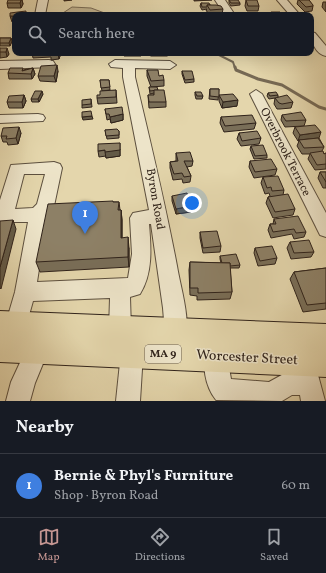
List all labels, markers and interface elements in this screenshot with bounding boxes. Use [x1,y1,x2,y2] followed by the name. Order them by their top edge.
[12,12,314,56] search box
[26,23,48,45] icon: search
[58,24,135,45] text: Search here
[256,105,314,199] street label: Overbrook Terrace
[142,167,168,231] street label: Byron Road
[182,193,202,213] your location
[72,201,98,234] pin: 1
[145,345,181,363] road number: MA 9
[196,346,298,370] street label: Worcester Street
[16,416,74,439] text: Nearby
[54,466,233,487] text: Bernie & Phyl's Furniture
[26,477,32,495] text: 1
[282,477,310,495] text: 60 m
[54,487,158,505] text: Shop · Byron Road
[38,526,60,565] tab: Map
[135,526,185,565] tab: Directions
[260,526,288,565] tab: Saved

